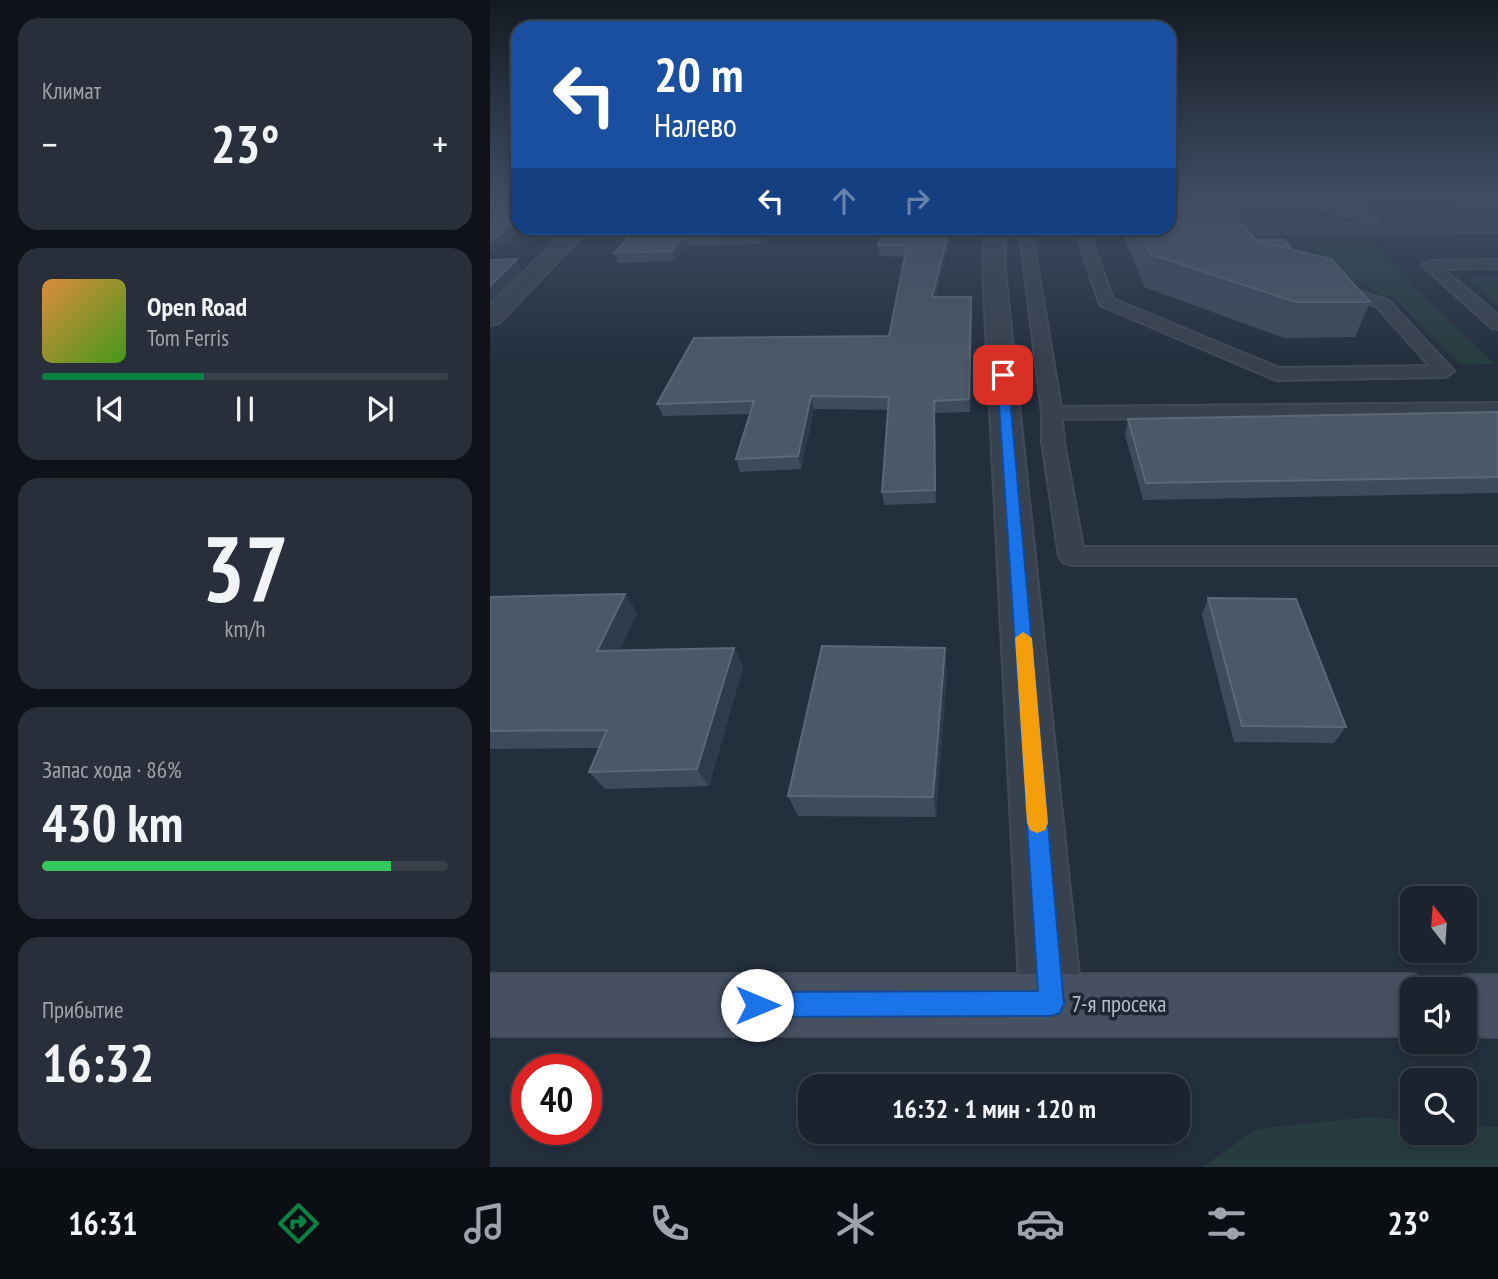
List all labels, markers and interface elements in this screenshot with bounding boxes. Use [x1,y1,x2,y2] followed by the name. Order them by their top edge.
[654,42,743,106] text: 20 m
[539,49,630,140] icon: left
[42,76,101,105] text: Климат
[654,104,737,146] text: Налево
[211,110,279,177] text: 23°
[42,119,58,168] text: −
[432,119,448,168] text: +
[752,182,790,220] icon: left
[825,182,863,220] icon: ahead
[898,182,936,220] icon: right
[147,290,247,323] text: Open Road
[147,323,229,352] text: Tom Ferris
[973,345,1033,405] pin
[984,356,1022,394] icon: arrive
[91,390,129,428] icon: previous
[226,390,264,428] icon: pause
[361,390,399,428] icon: next
[202,509,289,627] text: 37
[225,614,265,643] text: km/h
[42,755,182,784] text: Запас хода · 86%
[42,789,183,856] text: 430 km
[1400,886,1477,962] north arrow
[1400,886,1477,1145] map controls
[720,968,794,1042] position arrow
[1400,977,1477,1054] button: sound
[1072,989,1166,1018] street label: 7-я просека
[42,995,123,1024] text: Прибытие
[42,1029,154,1096] text: 16:32
[511,1054,602,1145] speed limit sign: 40
[1400,1068,1477,1145] button: search
[892,1092,1096,1125] text: 16:32 · 1 мин · 120 m
[274,1199,323,1248] icon: directions
[460,1199,509,1248] icon: music
[645,1199,694,1248] icon: phone
[831,1199,880,1248] icon: climate
[1016,1199,1065,1248] icon: car
[1202,1199,1251,1248] icon: filters
[68,1202,138,1244] text: 16:31
[1387,1202,1430,1244] text: 23°

